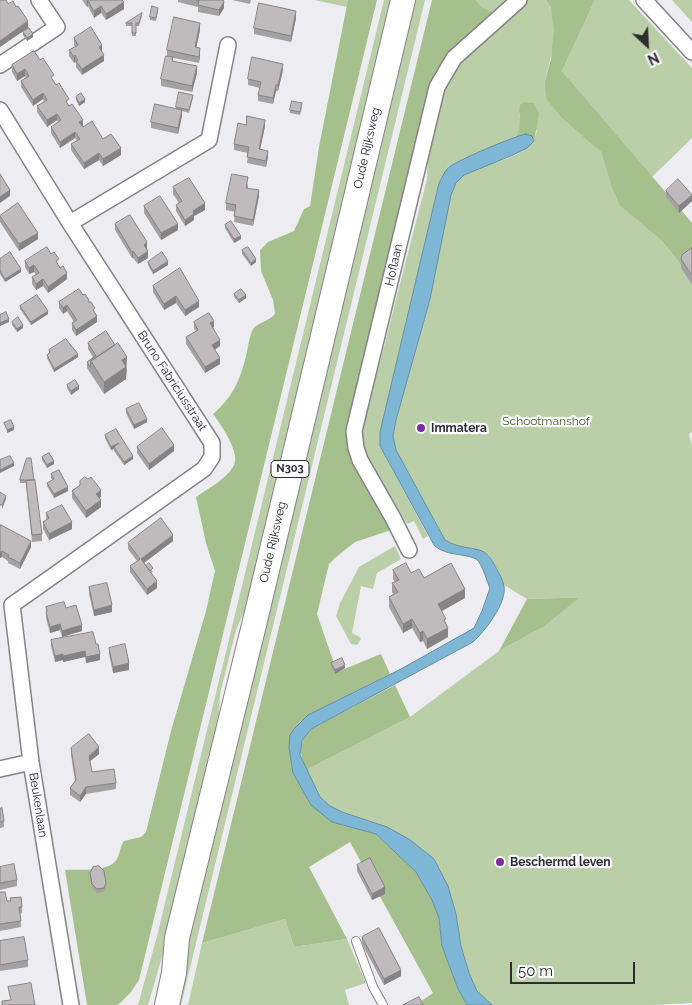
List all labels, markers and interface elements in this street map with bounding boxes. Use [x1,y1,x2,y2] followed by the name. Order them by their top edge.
[622,20,672,70] north arrow
[645,49,662,68] text: N
[351,106,383,190] street label: Oude Rijksweg
[382,242,406,288] street label: Hoflaan
[134,328,210,434] street label: Bruno Fabriciusstraat
[502,414,590,428] park label: Schootmanshof
[431,421,487,435] place label: Immatera
[415,422,427,434] marker: Immatera
[271,460,309,478] road number: N303
[257,500,289,584] street label: Oude Rijksweg
[26,771,50,839] street label: Beukenlaan
[510,855,611,869] place label: Beschermd leven
[494,856,506,868] marker: Beschermd leven
[512,952,637,984] scale bar
[518,962,553,980] text: 50 m

